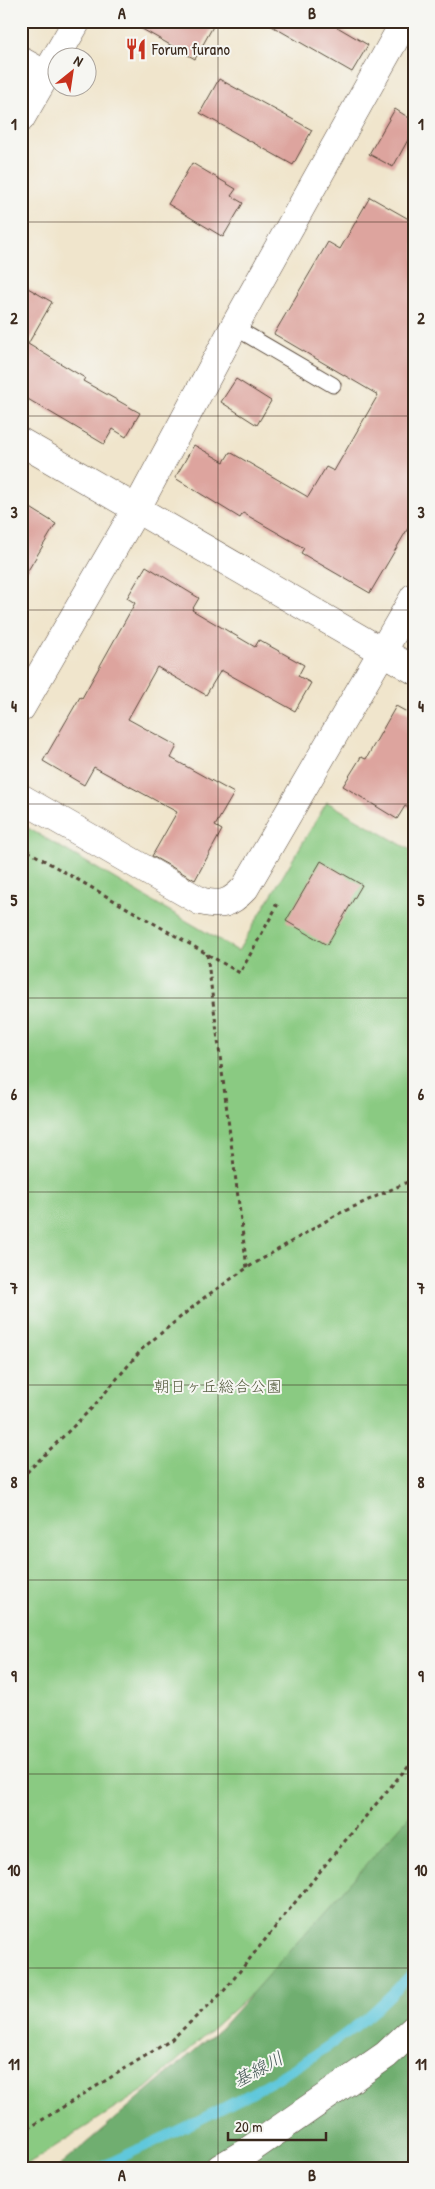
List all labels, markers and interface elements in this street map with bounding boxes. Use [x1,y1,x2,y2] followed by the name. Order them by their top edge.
[118,2,126,24] text: A
[308,2,316,24] text: B
[123,36,149,62] restaurant icon: Forum furano
[151,38,230,60] place label: Forum furano
[48,48,98,98] north arrow
[71,50,87,71] text: N
[11,113,17,135] text: 1
[418,113,424,135] text: 1
[10,307,18,329] text: 2
[417,307,425,329] text: 2
[10,501,18,523] text: 3
[417,501,425,523] text: 3
[11,695,17,717] text: 4
[418,695,424,717] text: 4
[11,889,18,911] text: 5
[418,889,425,911] text: 5
[11,1083,18,1105] text: 6
[418,1083,425,1105] text: 6
[9,1277,18,1299] text: 7
[416,1277,425,1299] text: 7
[154,1375,282,1397] park label: 朝日ヶ丘総合公園
[11,1471,18,1493] text: 8
[418,1471,425,1493] text: 8
[11,1665,17,1687] text: 9
[418,1665,424,1687] text: 9
[8,1859,20,1881] text: 10
[415,1859,427,1881] text: 10
[228,2045,288,2093] water label: 基線川
[8,2053,20,2075] text: 11
[415,2053,427,2075] text: 11
[228,2109,325,2141] scale bar
[235,2116,262,2137] text: 20 m
[118,2164,126,2186] text: A
[308,2164,316,2186] text: B

